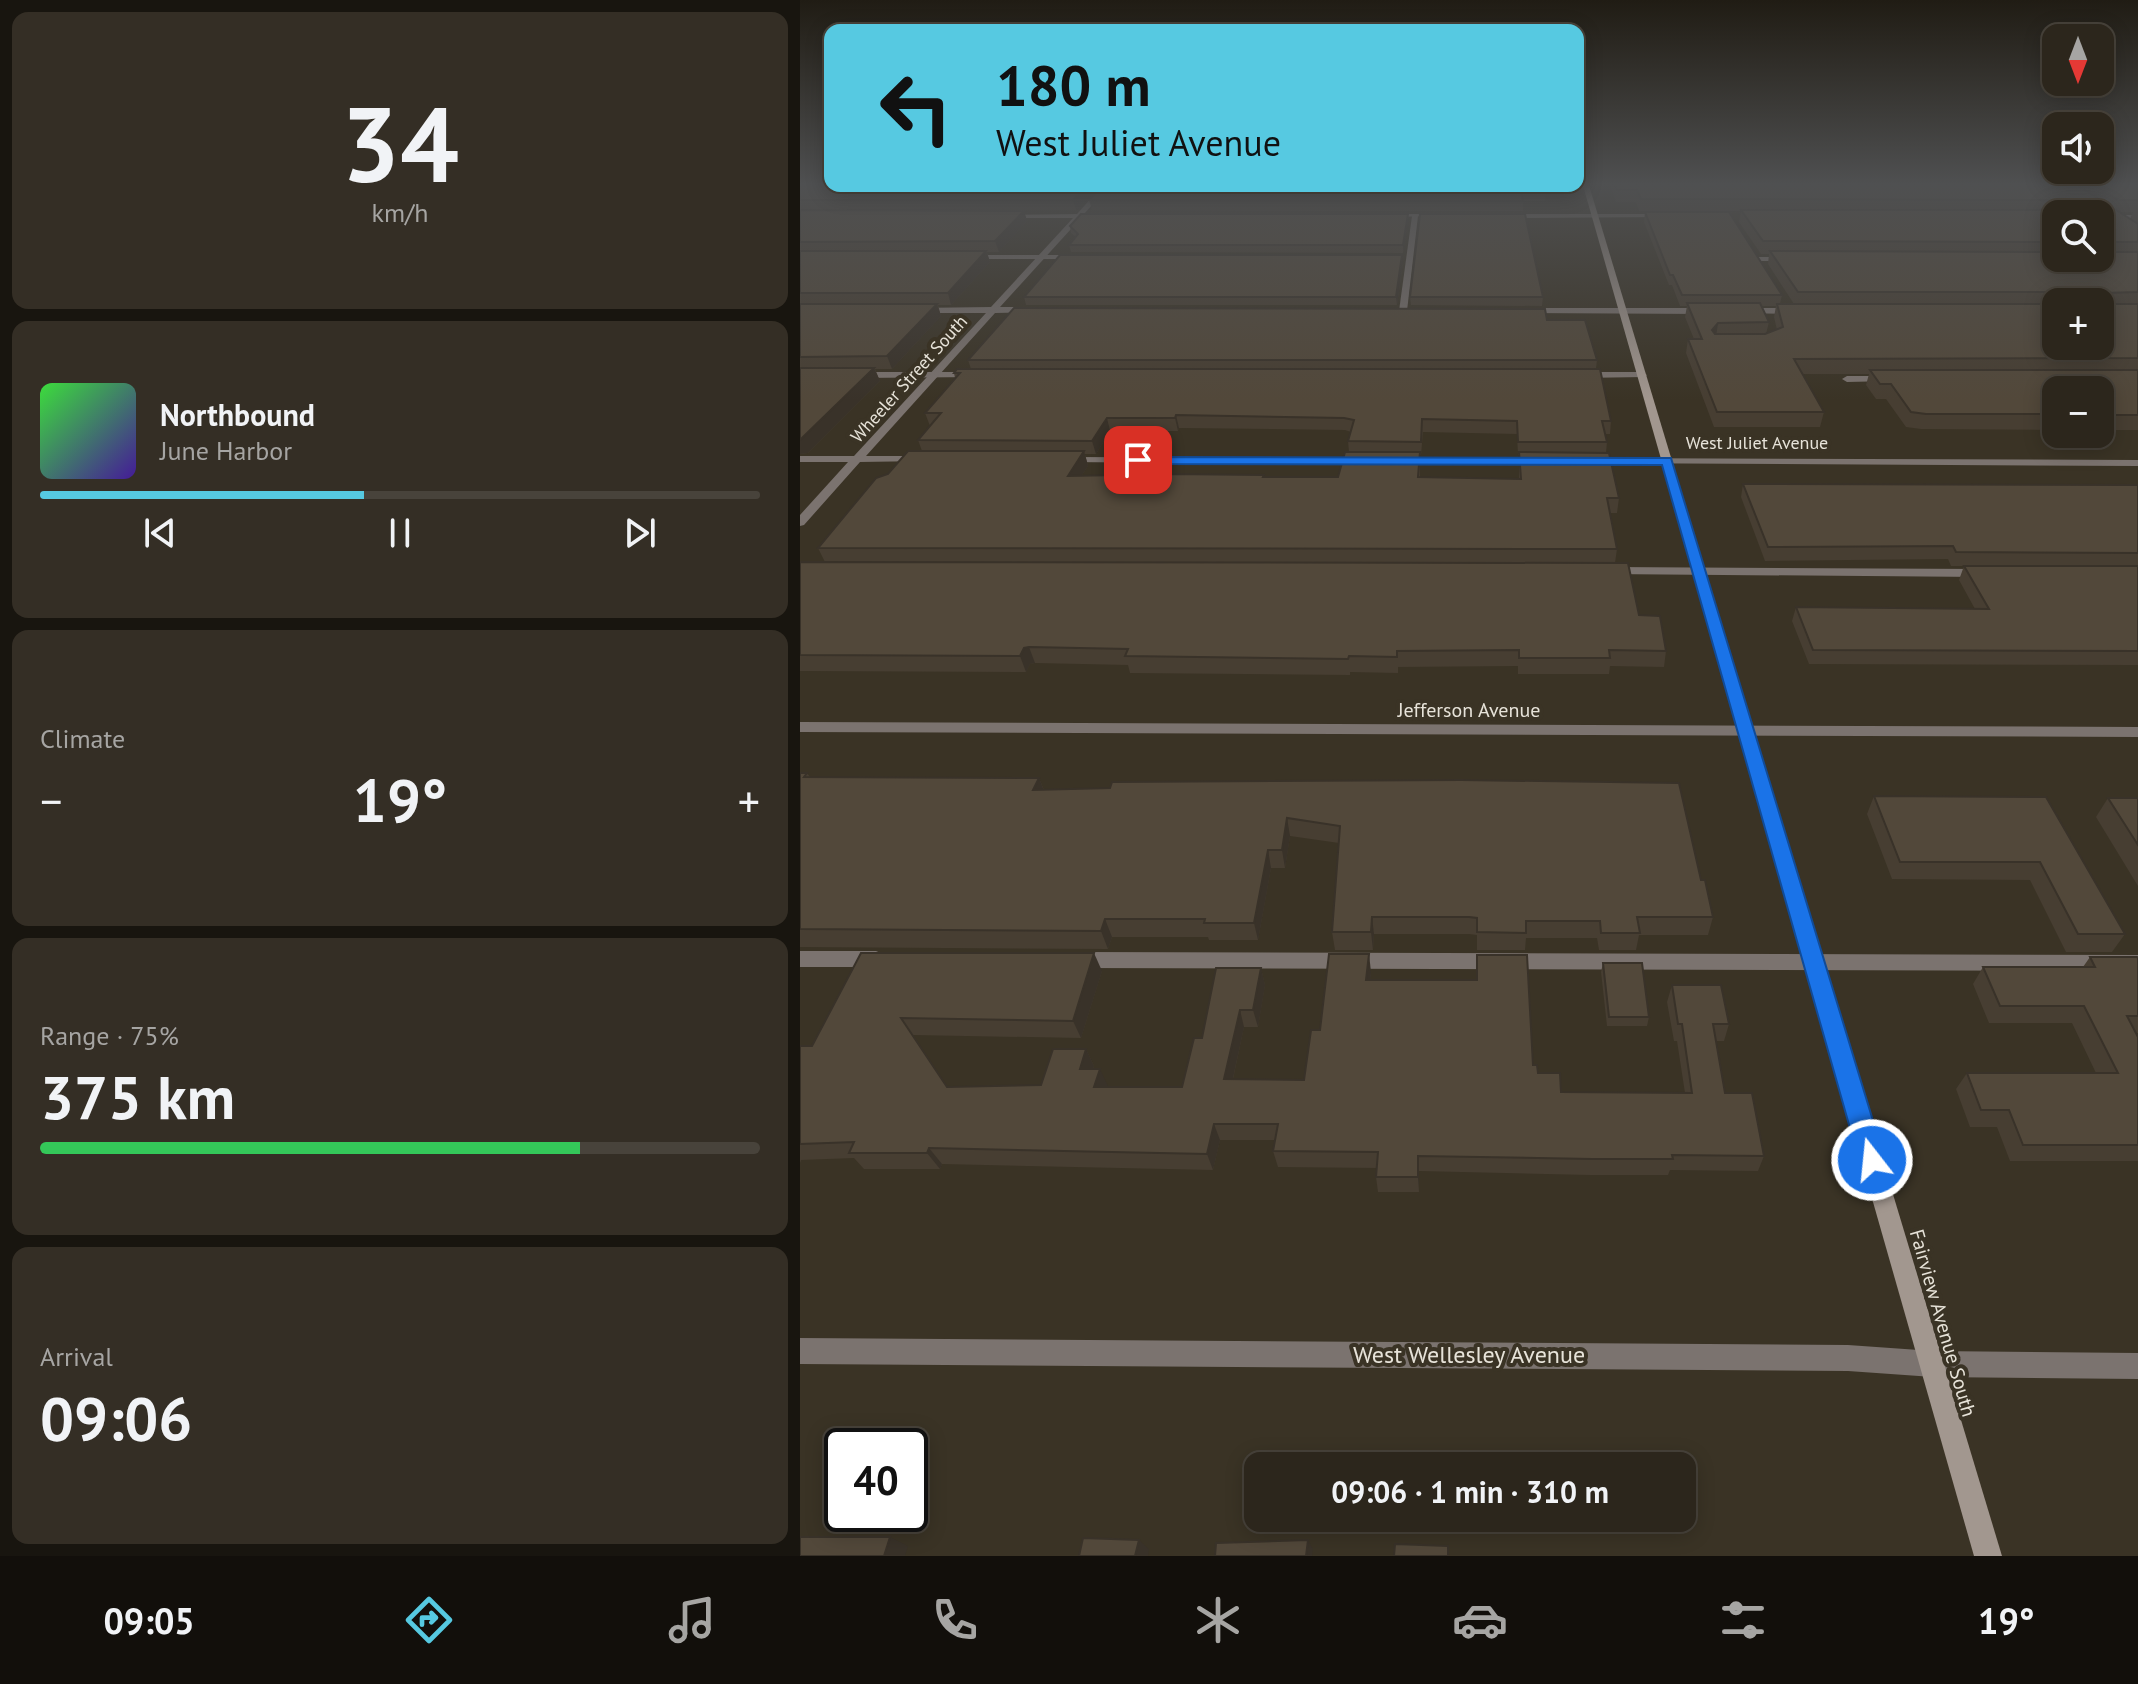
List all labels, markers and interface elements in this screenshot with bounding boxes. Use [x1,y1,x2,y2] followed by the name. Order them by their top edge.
[2042,24,2114,96] north arrow
[2042,24,2114,448] map controls
[996,49,1151,121] text: 180 m
[864,56,968,160] icon: left
[341,76,459,211] text: 34
[2042,112,2114,184] button: sound
[996,119,1281,166] text: West Juliet Avenue
[372,196,429,229] text: km/h
[2042,200,2114,272] button: search
[2042,288,2114,360] button: +
[845,310,972,447] street label: Wheeler Street South
[2042,376,2114,448] button: −
[160,395,315,434] text: Northbound
[1104,426,1172,494] pin
[1686,431,1828,454] street label: West Juliet Avenue
[160,434,292,467] text: June Harbor
[1116,438,1160,482] icon: arrive
[138,511,182,555] icon: previous
[378,511,422,555] icon: pause
[618,511,662,555] icon: next
[1397,697,1540,723] street label: Jefferson Avenue
[40,722,125,755] text: Climate
[353,761,447,839] text: 19°
[40,772,62,829] text: −
[738,772,760,829] text: +
[40,1019,179,1052] text: Range · 75%
[40,1058,235,1136] text: 375 km
[1830,1118,1914,1202] position arrow
[1904,1226,1982,1420] street label: Fairview Avenue South
[1353,1339,1585,1370] street label: West Wellesley Avenue
[40,1340,113,1373] text: Arrival
[40,1379,192,1457] text: 09:06
[824,1428,928,1532] speed limit sign: 40
[1331,1472,1609,1511] text: 09:06 · 1 min · 310 m
[401,1592,457,1648] icon: directions
[664,1592,720,1648] icon: music
[927,1592,983,1648] icon: phone
[1190,1592,1246,1648] icon: climate
[1452,1592,1508,1648] icon: car
[1715,1592,1771,1648] icon: filters
[103,1597,195,1644] text: 09:05
[1978,1597,2035,1644] text: 19°

